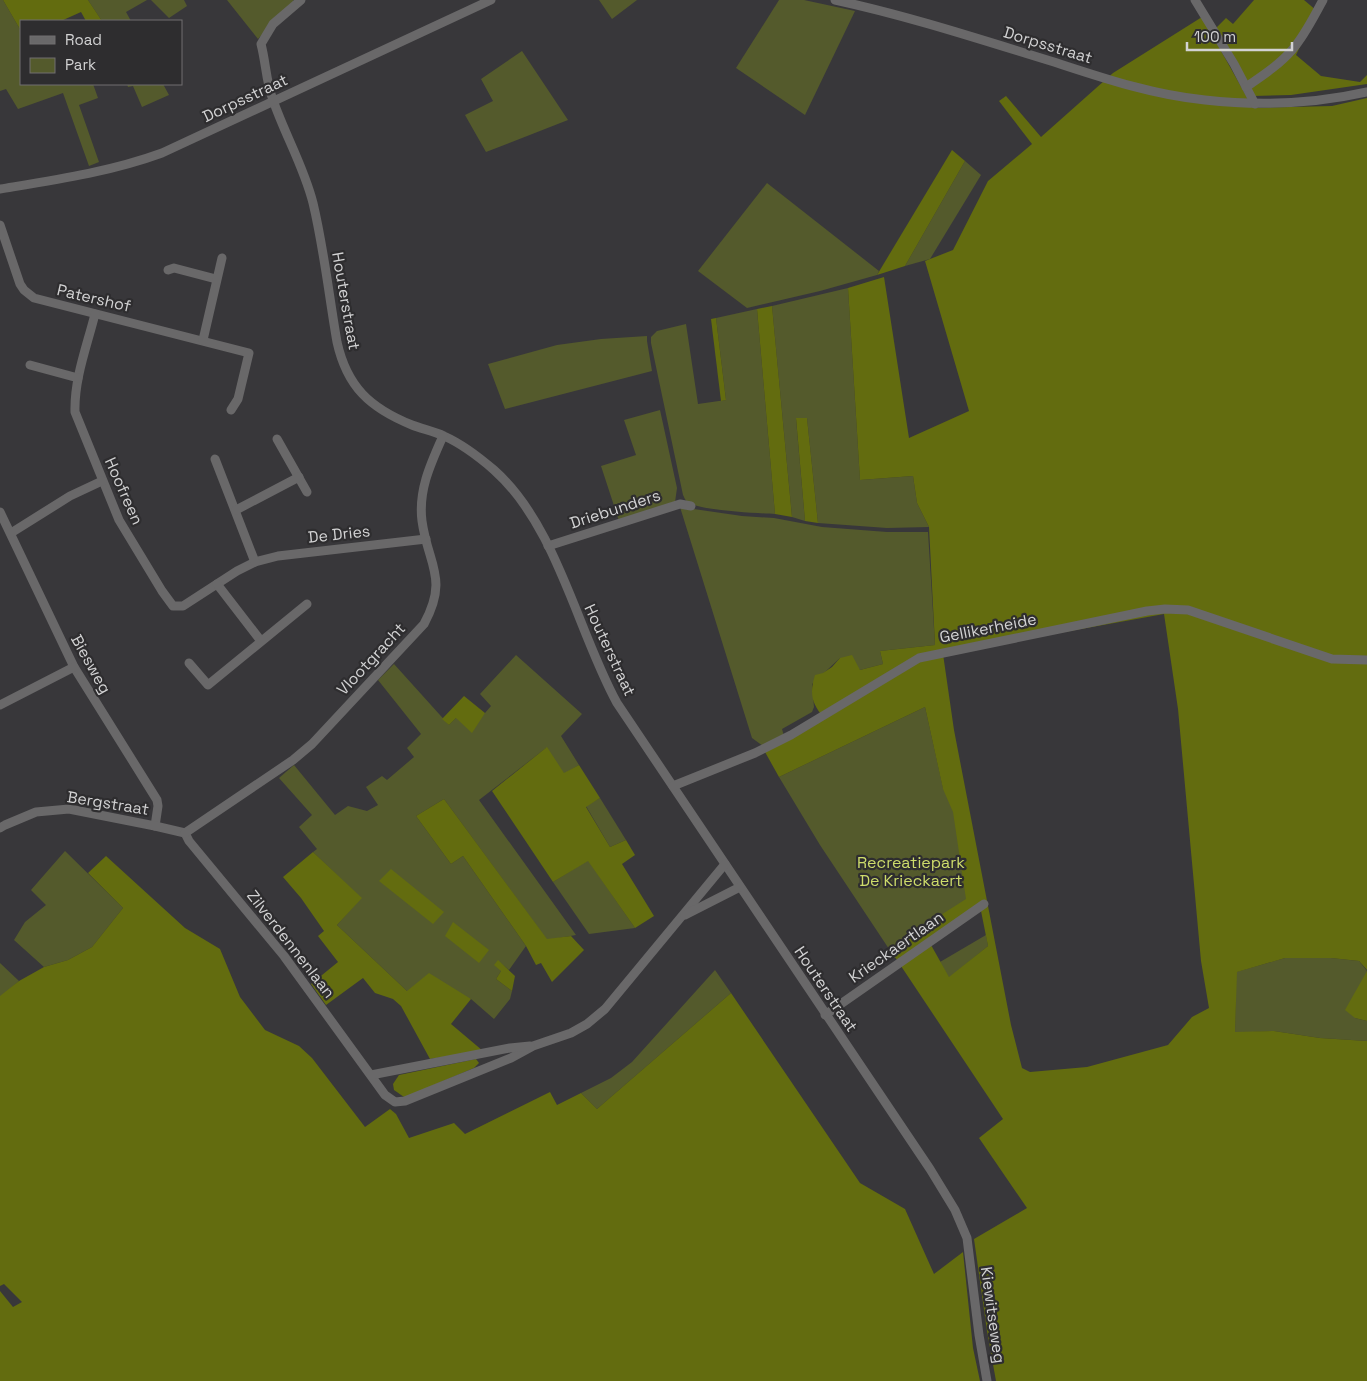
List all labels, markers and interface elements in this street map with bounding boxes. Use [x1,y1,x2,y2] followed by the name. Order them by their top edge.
[20,20,182,85] legend
[1187,20,1292,52] scale bar
[1001,22,1095,68] street label: Dorpsstraat
[1194,27,1236,46] text: 100 m
[65,30,102,49] text: Road
[65,55,96,74] text: Park
[199,69,291,127] street label: Dorpsstraat
[327,250,365,352] street label: Houterstraat
[55,279,133,317] street label: Patershof
[100,454,148,528] street label: Hoofreen
[567,484,663,534] street label: Driebunders
[307,520,371,548] street label: De Dries
[580,601,640,699] street label: Houterstraat
[938,608,1038,648] street label: Gellikerheide
[332,618,410,700] street label: Vlootgracht
[66,631,116,697] street label: Biesweg
[66,786,150,820] street label: Bergstraat
[857,852,965,891] park label: Recreatiepark De Krieckaert
[242,886,340,1002] street label: Zilverdennenlaan
[844,907,948,987] street label: Krieckaertlaan
[790,942,862,1036] street label: Houterstraat
[976,1265,1010,1365] street label: Kiewitseweg

